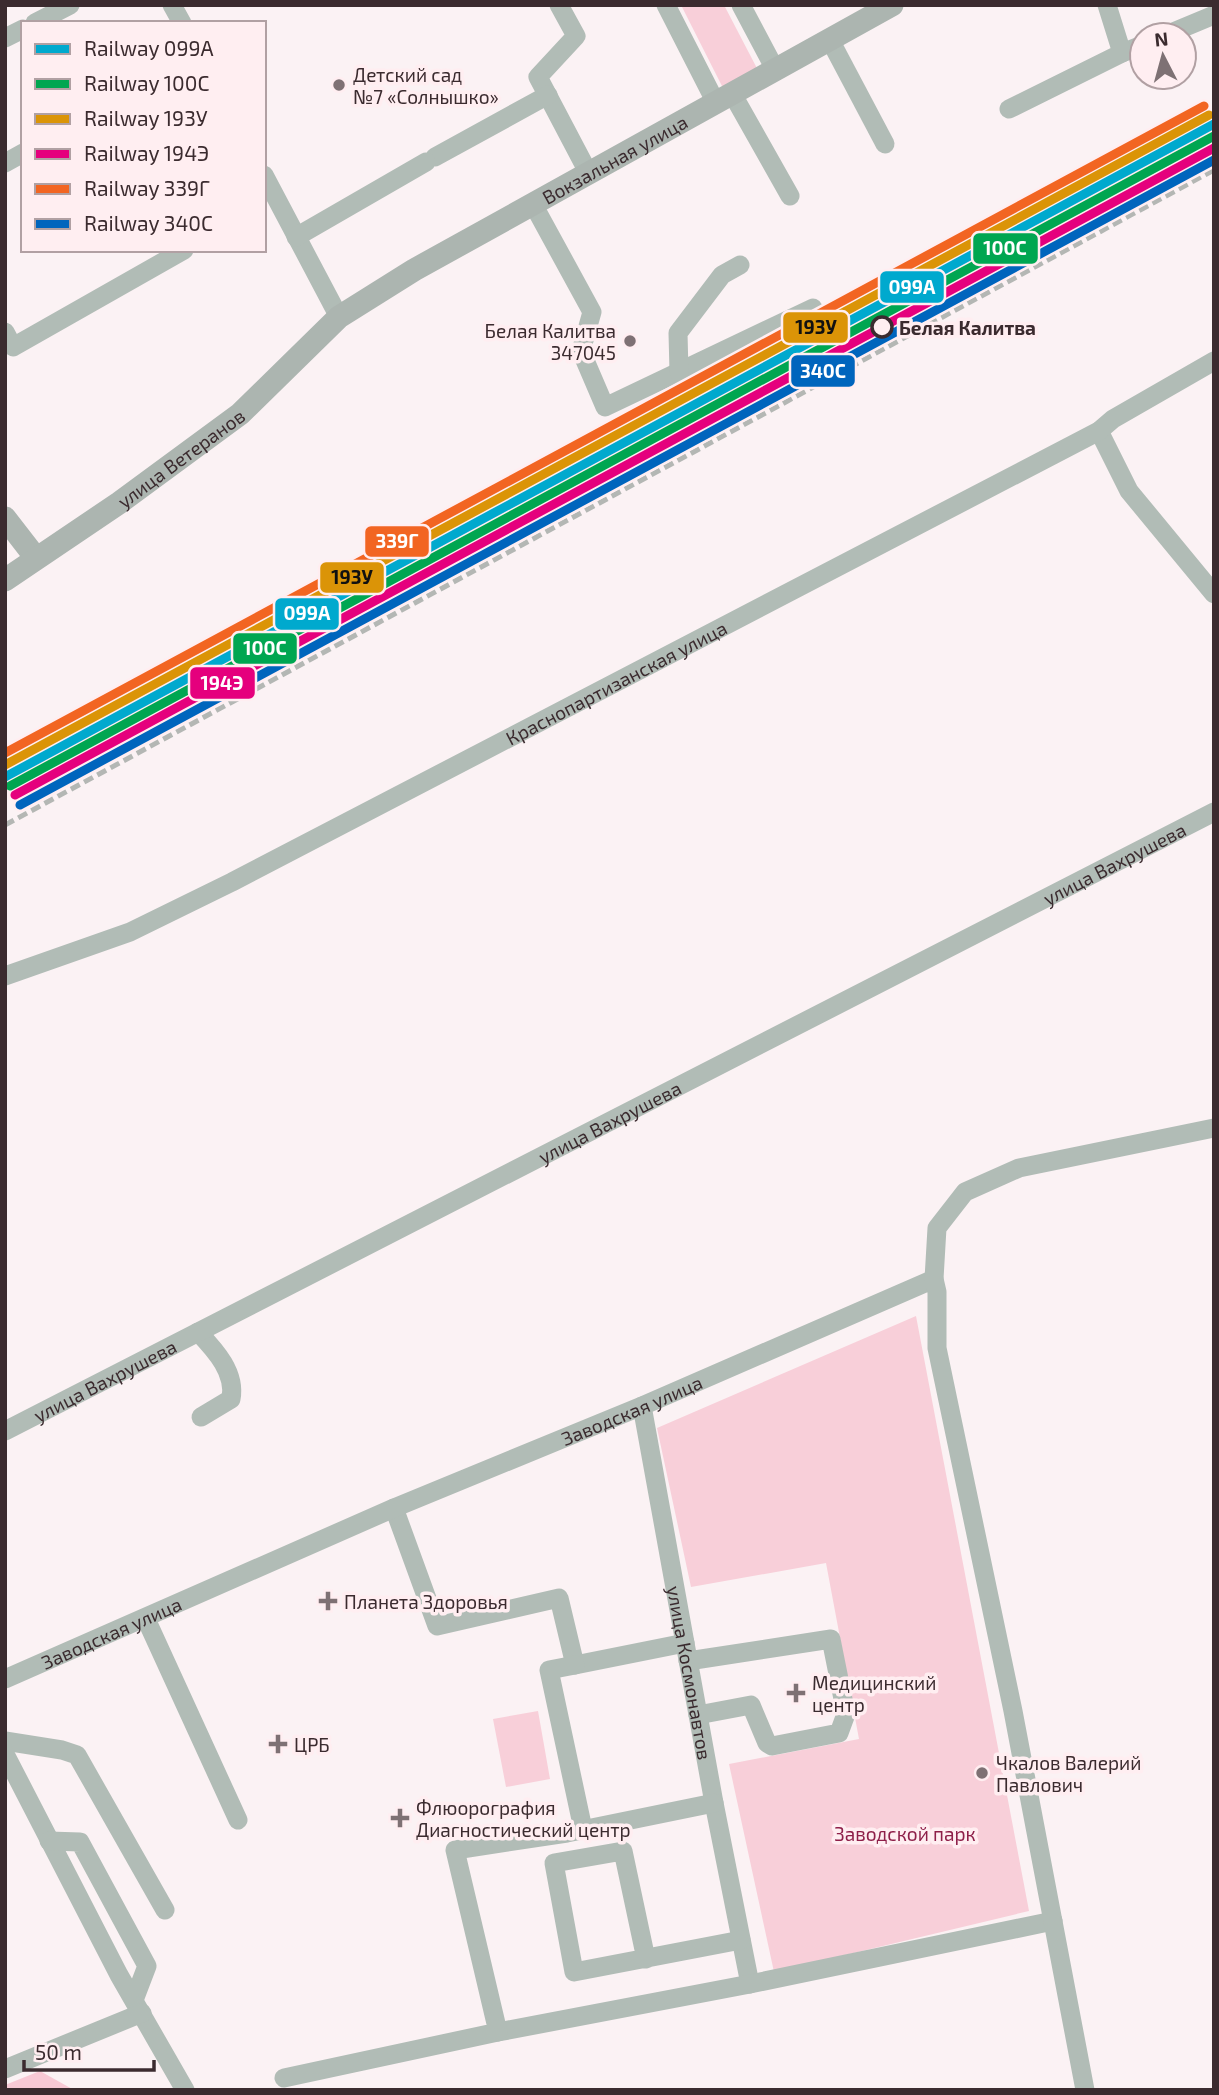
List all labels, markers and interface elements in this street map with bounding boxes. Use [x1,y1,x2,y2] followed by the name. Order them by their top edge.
[21,21,266,252] legend
[1128,21,1198,91] north arrow
[1153,26,1169,51] text: N
[84,35,214,60] text: Railway 099А
[353,63,499,108] place label: Детский сад №7 «Солнышко»
[84,70,209,95] text: Railway 100C
[331,77,347,93] marker: Детский сад №7 «Солнышко»
[84,105,208,130] text: Railway 193У
[538,109,691,208] street label: Вокзальная улица
[84,140,209,165] text: Railway 194Э
[84,175,210,200] text: Railway 339Г
[84,210,213,235] text: Railway 340С
[972,232,1039,265] line badge: 100C
[983,236,1027,259] text: 100C
[879,270,945,304] line badge: 099А
[889,275,936,298] text: 099А
[782,311,849,344] line badge: 193У
[795,315,837,338] text: 193У
[871,316,893,338] marker: Белая Калитва
[899,316,1036,339] place label: Белая Калитва
[485,319,616,364] place label: Белая Калитва 347045
[622,333,638,349] marker: Белая Калитва 347045
[790,354,856,388] line badge: 340С
[800,359,846,382] text: 340С
[112,403,249,513] street label: улица Ветеранов
[364,525,430,558] line badge: 339Г
[376,529,418,552] text: 339Г
[319,561,385,594] line badge: 193У
[331,565,373,588] text: 193У
[274,597,340,631] line badge: 099А
[284,601,331,624] text: 099А
[502,615,730,749] street label: Краснопартизанская улица
[232,632,298,665] line badge: 100C
[243,636,287,659] text: 100C
[189,666,256,700] line badge: 194Э
[201,671,243,694] text: 194Э
[1039,817,1189,910] street label: улица Вахрушева
[534,1075,685,1169] street label: улица Вахрушева
[29,1334,180,1427] street label: улица Вахрушева
[558,1370,706,1450] street label: Заводская улица
[662,1584,717,1762] street label: улица Космонавтов
[344,1590,508,1613] place label: Планета Здоровья
[37,1591,185,1673] street label: Заводская улица
[318,1591,338,1611] marker: Планета Здоровья
[812,1671,936,1716] place label: Медицинский центр
[786,1683,806,1703] marker: Медицинский центр
[294,1733,330,1756] place label: ЦРБ
[268,1734,288,1754] marker: ЦРБ
[996,1751,1141,1796] place label: Чкалов Валерий Павлович
[974,1765,990,1781] marker: Чкалов Валерий Павлович
[416,1796,631,1841] place label: Флюорография Диагностический центр
[390,1808,410,1828] marker: Флюорография Диагностический центр
[834,1822,976,1845] park label: Заводской парк
[24,2028,154,2072] scale bar
[35,2039,82,2064] text: 50 m

